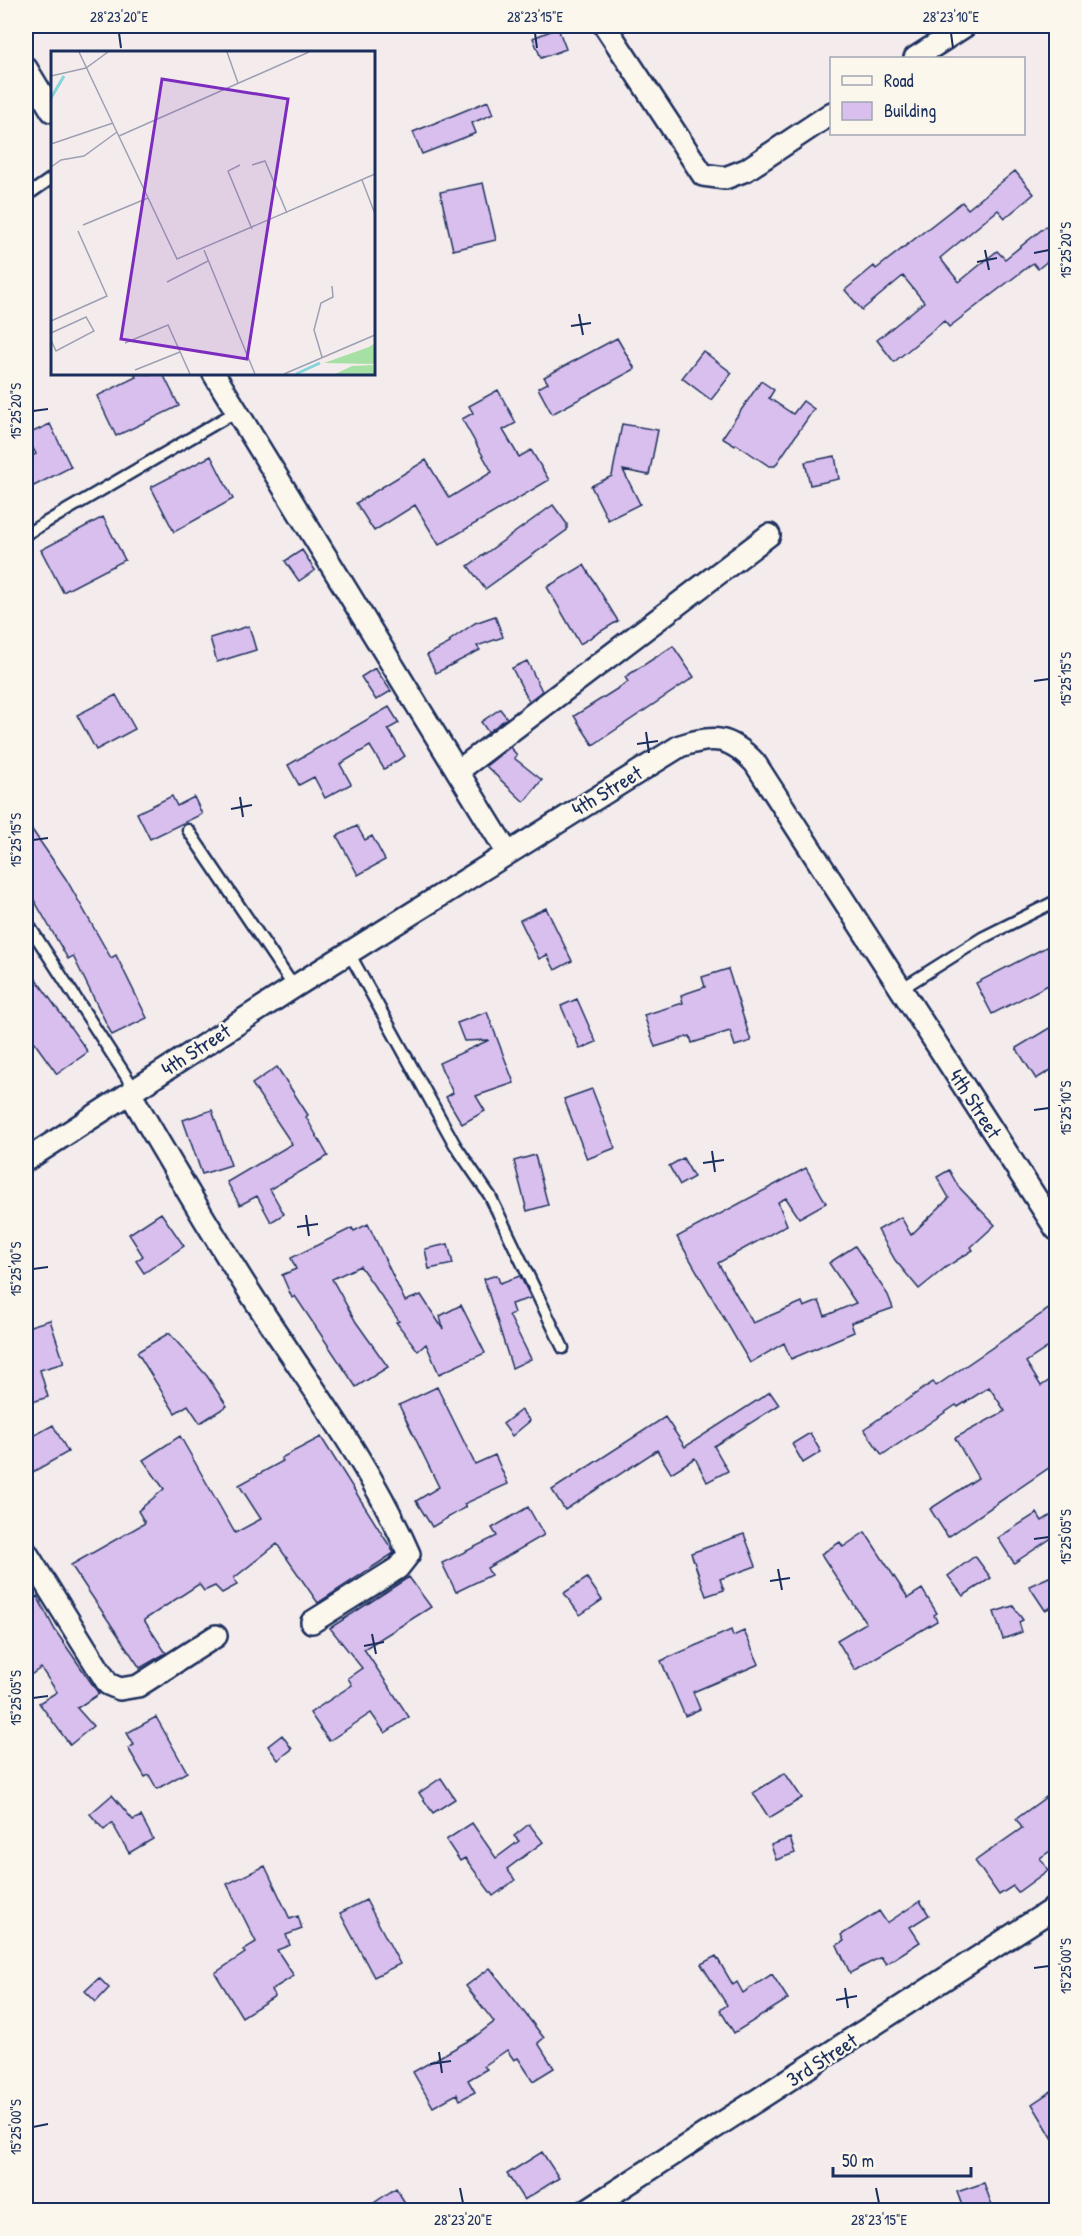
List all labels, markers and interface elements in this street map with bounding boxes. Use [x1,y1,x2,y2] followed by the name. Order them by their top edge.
[90,6,148,27] text: 28°23'20"E
[507,6,563,27] text: 28°23'15"E
[923,6,980,27] text: 28°23'10"E
[51,51,375,375] inset map
[830,57,1025,135] legend
[884,68,914,93] text: Road
[884,98,936,123] text: Building
[1055,222,1076,278] text: 15°25'20"S
[5,383,26,439] text: 15°25'20"S
[1055,652,1076,706] text: 15°25'15"S
[566,758,648,823] street label: 4th Street
[5,813,26,867] text: 15°25'15"S
[155,1016,237,1083] street label: 4th Street
[942,1063,1009,1145] street label: 4th Street
[1055,1081,1076,1135] text: 15°25'10"S
[5,1242,26,1296] text: 15°25'10"S
[1055,1509,1076,1565] text: 15°25'05"S
[5,1670,26,1726] text: 15°25'05"S
[1055,1938,1076,1994] text: 15°25'00"S
[781,2025,864,2093] street label: 3rd Street
[5,2099,26,2155] text: 15°25'00"S
[833,2140,971,2178] scale bar
[842,2148,874,2173] text: 50 m
[434,2209,492,2230] text: 28°23'20"E
[851,2209,907,2230] text: 28°23'15"E

